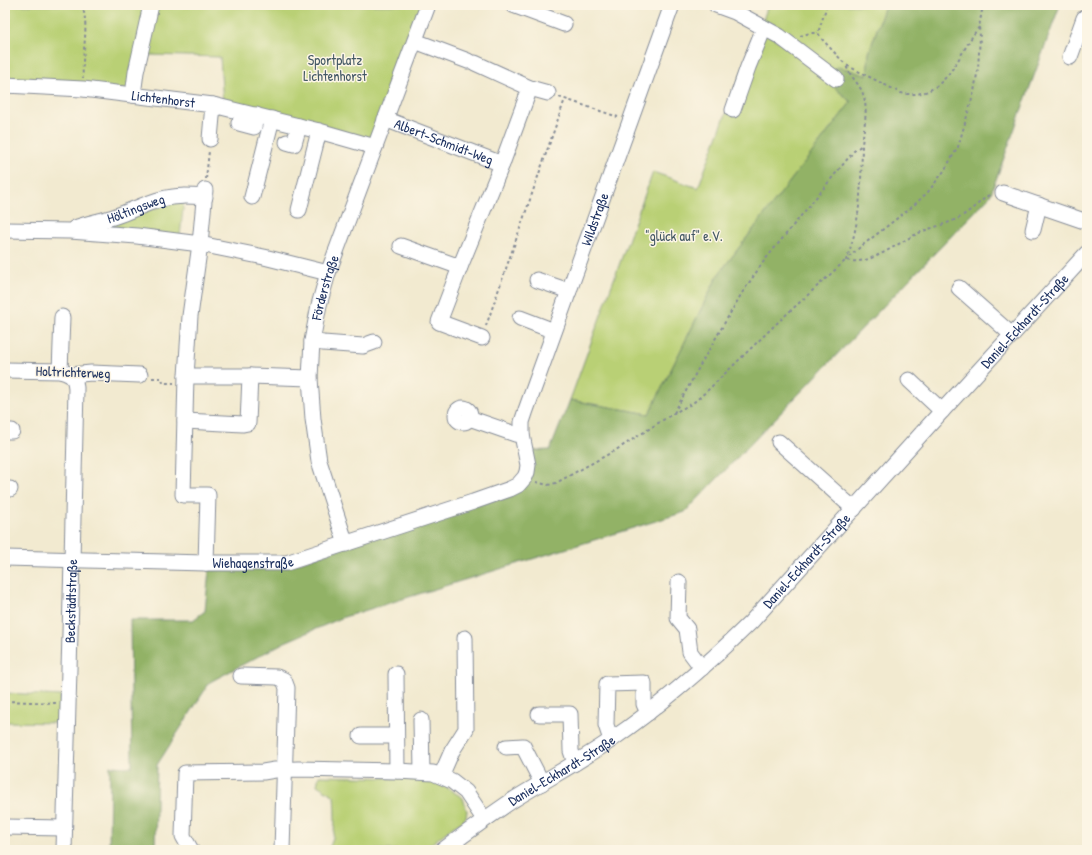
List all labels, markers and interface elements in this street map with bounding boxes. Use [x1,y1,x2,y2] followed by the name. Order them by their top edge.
[303,50,367,85] park label: Sportplatz Lichtenhorst
[131,85,196,112] street label: Lichtenhorst
[392,114,496,170] street label: Albert-Schmidt-Weg
[105,189,167,227] street label: Höltingsweg
[576,190,613,248] street label: Wildstraße
[645,226,723,246] park label: "glück auf" e.V.
[306,252,343,322] street label: Förderstraße
[976,269,1073,372] street label: Daniel-Eckhardt-Straße
[35,361,111,383] street label: Holtrichterweg
[758,508,854,612] street label: Daniel-Eckhardt-Straße
[212,551,296,573] street label: Wiehagenstraße
[60,558,82,643] street label: Beckstädtstraße
[504,730,619,810] street label: Daniel-Eckhardt-Straße

